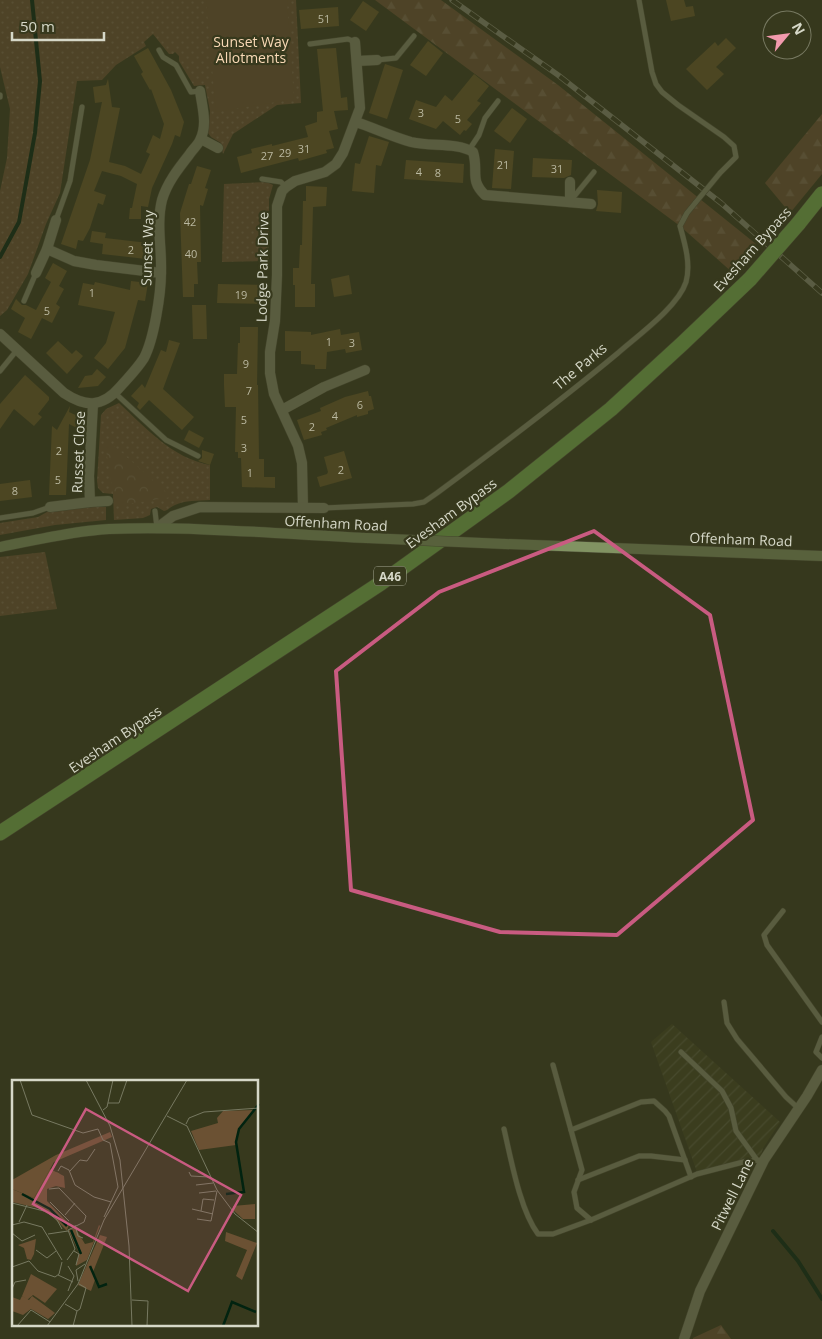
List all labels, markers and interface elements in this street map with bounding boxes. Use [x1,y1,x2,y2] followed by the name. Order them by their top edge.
[12,10,105,42] scale bar
[762,10,812,60] north arrow
[318,11,330,26] house number: 51
[20,16,55,36] text: 50 m
[788,19,810,38] text: N
[213,32,290,67] park label: Sunset Way Allotments
[418,105,424,120] house number: 3
[455,111,461,126] house number: 5
[298,141,310,156] house number: 31
[279,145,291,160] house number: 29
[261,148,273,163] house number: 27
[497,157,509,172] house number: 21
[551,161,563,176] house number: 31
[416,164,423,179] house number: 4
[435,165,441,180] house number: 8
[709,202,795,295] street label: Evesham Bypass
[136,209,158,286] street label: Sunset Way
[252,211,272,322] street label: Lodge Park Drive
[184,214,196,229] house number: 42
[128,242,134,257] house number: 2
[185,246,197,261] house number: 40
[89,285,95,300] house number: 1
[235,287,247,302] house number: 19
[44,303,50,318] house number: 5
[326,334,332,349] house number: 1
[349,335,355,350] house number: 3
[549,338,611,394] street label: The Parks
[243,356,249,371] house number: 9
[246,383,252,398] house number: 7
[357,397,363,412] house number: 6
[332,408,339,423] house number: 4
[67,410,89,493] street label: Russet Close
[241,412,247,427] house number: 5
[309,419,315,434] house number: 2
[241,440,247,455] house number: 3
[56,443,62,458] house number: 2
[338,462,344,477] house number: 2
[247,465,253,480] house number: 1
[55,472,61,487] house number: 5
[402,473,501,552] street label: Evesham Bypass
[12,483,18,498] house number: 8
[284,511,388,535] street label: Offenham Road
[689,528,793,550] street label: Offenham Road
[374,566,406,586] road number: A46
[65,701,165,777] street label: Evesham Bypass
[12,1080,259,1326] inset map
[706,1155,758,1233] street label: Pitwell Lane

